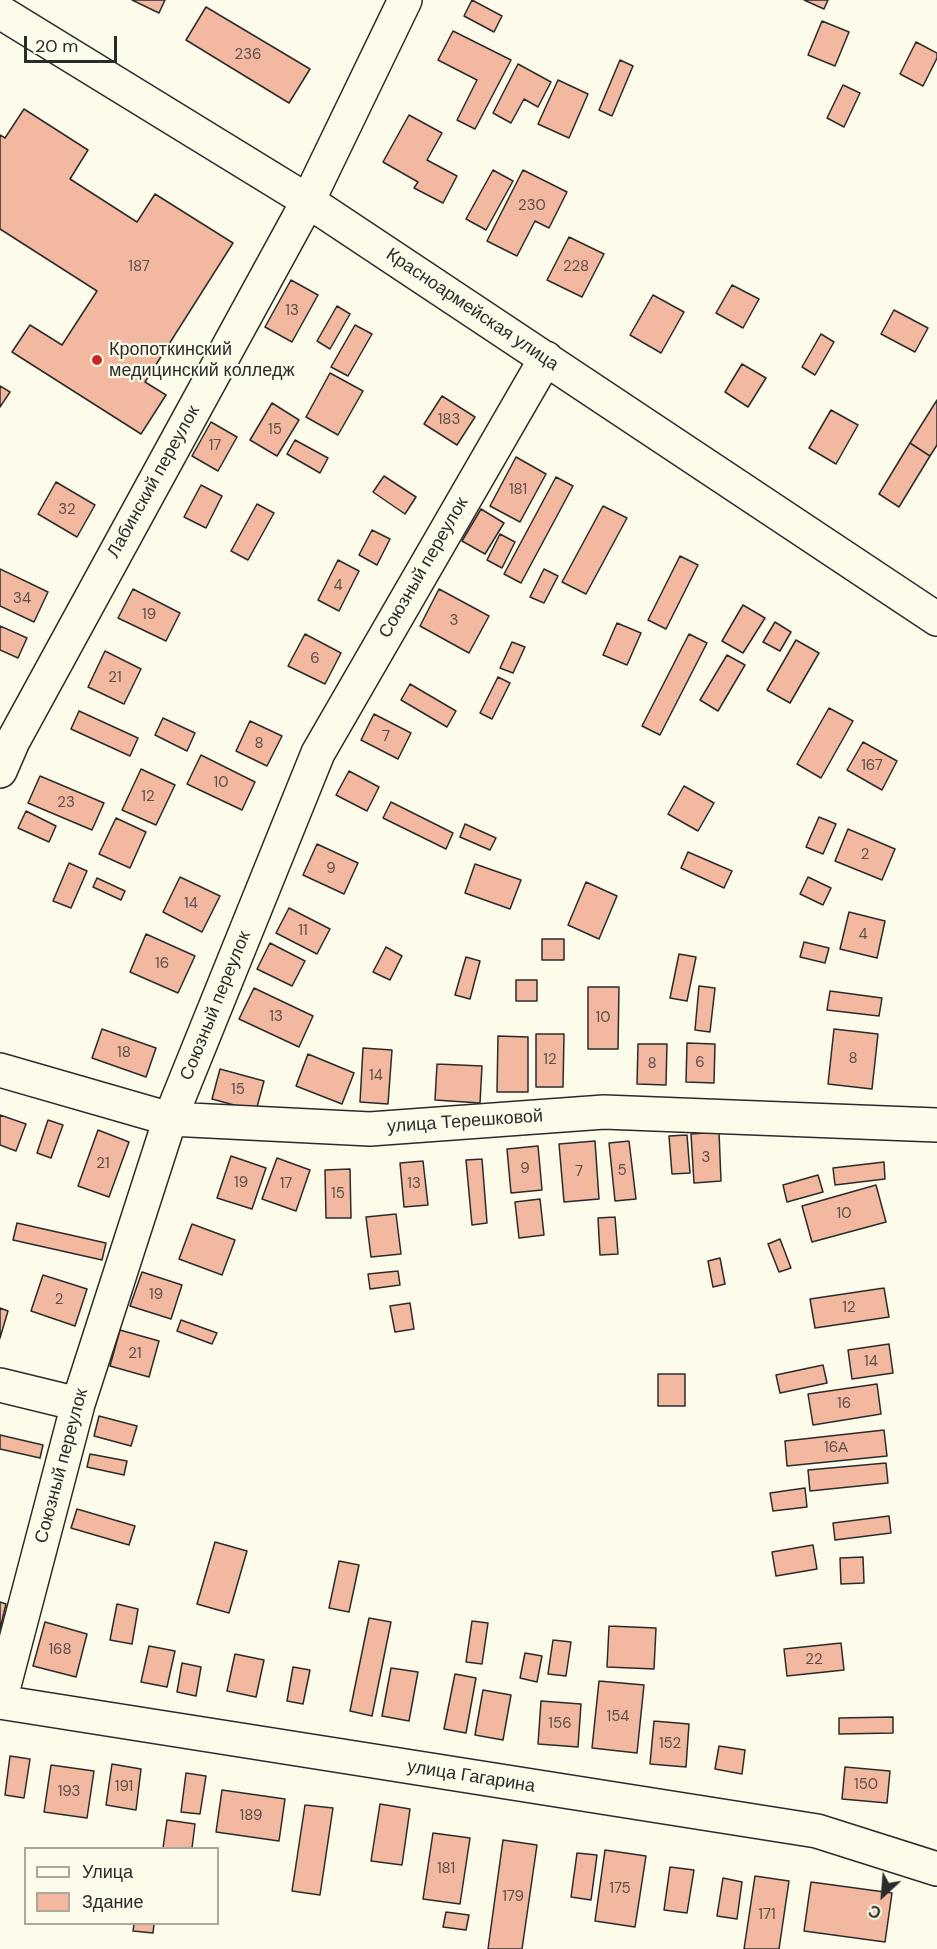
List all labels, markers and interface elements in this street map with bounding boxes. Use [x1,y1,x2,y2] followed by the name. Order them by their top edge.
[27,24,120,62] scale bar
[35,34,78,58] text: 20 m
[235,46,261,64] house number: 236
[518,197,546,215] house number: 230
[382,244,562,376] street label: Красноармейская улица
[128,258,150,276] house number: 187
[563,258,589,276] house number: 228
[285,302,299,320] house number: 13
[109,339,294,382] place label: Кропоткинский медицинский колледж
[90,353,104,367] marker: Кропоткинский медицинский колледж
[103,402,205,562] street label: Лабинский переулок
[438,411,460,429] house number: 183
[268,421,282,439] house number: 15
[209,437,221,455] house number: 17
[509,481,527,499] house number: 181
[375,494,473,642] street label: Союзный переулок
[58,501,76,519] house number: 32
[333,577,343,595] house number: 4
[13,590,31,608] house number: 34
[142,606,156,624] house number: 19
[450,612,458,630] house number: 3
[310,650,320,668] house number: 6
[108,669,122,687] house number: 21
[382,728,390,746] house number: 7
[254,735,264,753] house number: 8
[861,757,883,775] house number: 167
[214,774,228,792] house number: 10
[141,788,155,806] house number: 12
[57,794,75,812] house number: 23
[861,846,869,864] house number: 2
[326,860,336,878] house number: 9
[184,895,198,913] house number: 14
[298,922,308,940] house number: 11
[858,926,868,944] house number: 4
[176,928,256,1084] street label: Союзный переулок
[155,955,169,973] house number: 16
[269,1008,283,1026] house number: 13
[596,1009,610,1027] house number: 10
[117,1044,131,1062] house number: 18
[848,1050,858,1068] house number: 8
[543,1051,557,1069] house number: 12
[695,1054,705,1072] house number: 6
[647,1055,657,1073] house number: 8
[369,1067,383,1085] house number: 14
[231,1081,245,1099] house number: 15
[386,1106,544,1138] street label: улица Терешковой
[702,1149,710,1167] house number: 3
[96,1155,110,1173] house number: 21
[520,1160,530,1178] house number: 9
[617,1162,627,1180] house number: 5
[575,1163,583,1181] house number: 7
[234,1174,248,1192] house number: 19
[280,1175,292,1193] house number: 17
[407,1175,421,1193] house number: 13
[331,1185,345,1203] house number: 15
[837,1205,851,1223] house number: 10
[149,1286,163,1304] house number: 19
[55,1291,63,1309] house number: 2
[842,1299,856,1317] house number: 12
[128,1345,142,1363] house number: 21
[864,1353,878,1371] house number: 14
[31,1386,93,1546] street label: Союзный переулок
[837,1395,851,1413] house number: 16
[824,1439,848,1457] house number: 16А
[48,1641,72,1659] house number: 168
[805,1651,823,1669] house number: 22
[607,1708,629,1726] house number: 154
[548,1715,572,1733] house number: 156
[659,1735,681,1753] house number: 152
[405,1756,537,1798] street label: улица Гагарина
[854,1776,878,1794] house number: 150
[115,1778,133,1796] house number: 191
[58,1783,80,1801] house number: 193
[240,1807,262,1825] house number: 189
[24,1847,219,1925] legend
[82,1860,133,1884] text: Улица
[437,1860,455,1878] house number: 181
[853,1865,913,1925] north arrow
[609,1880,631,1898] house number: 175
[502,1888,524,1906] house number: 179
[82,1890,143,1914] text: Здание
[865,1900,885,1924] text: С
[758,1906,776,1924] house number: 171

